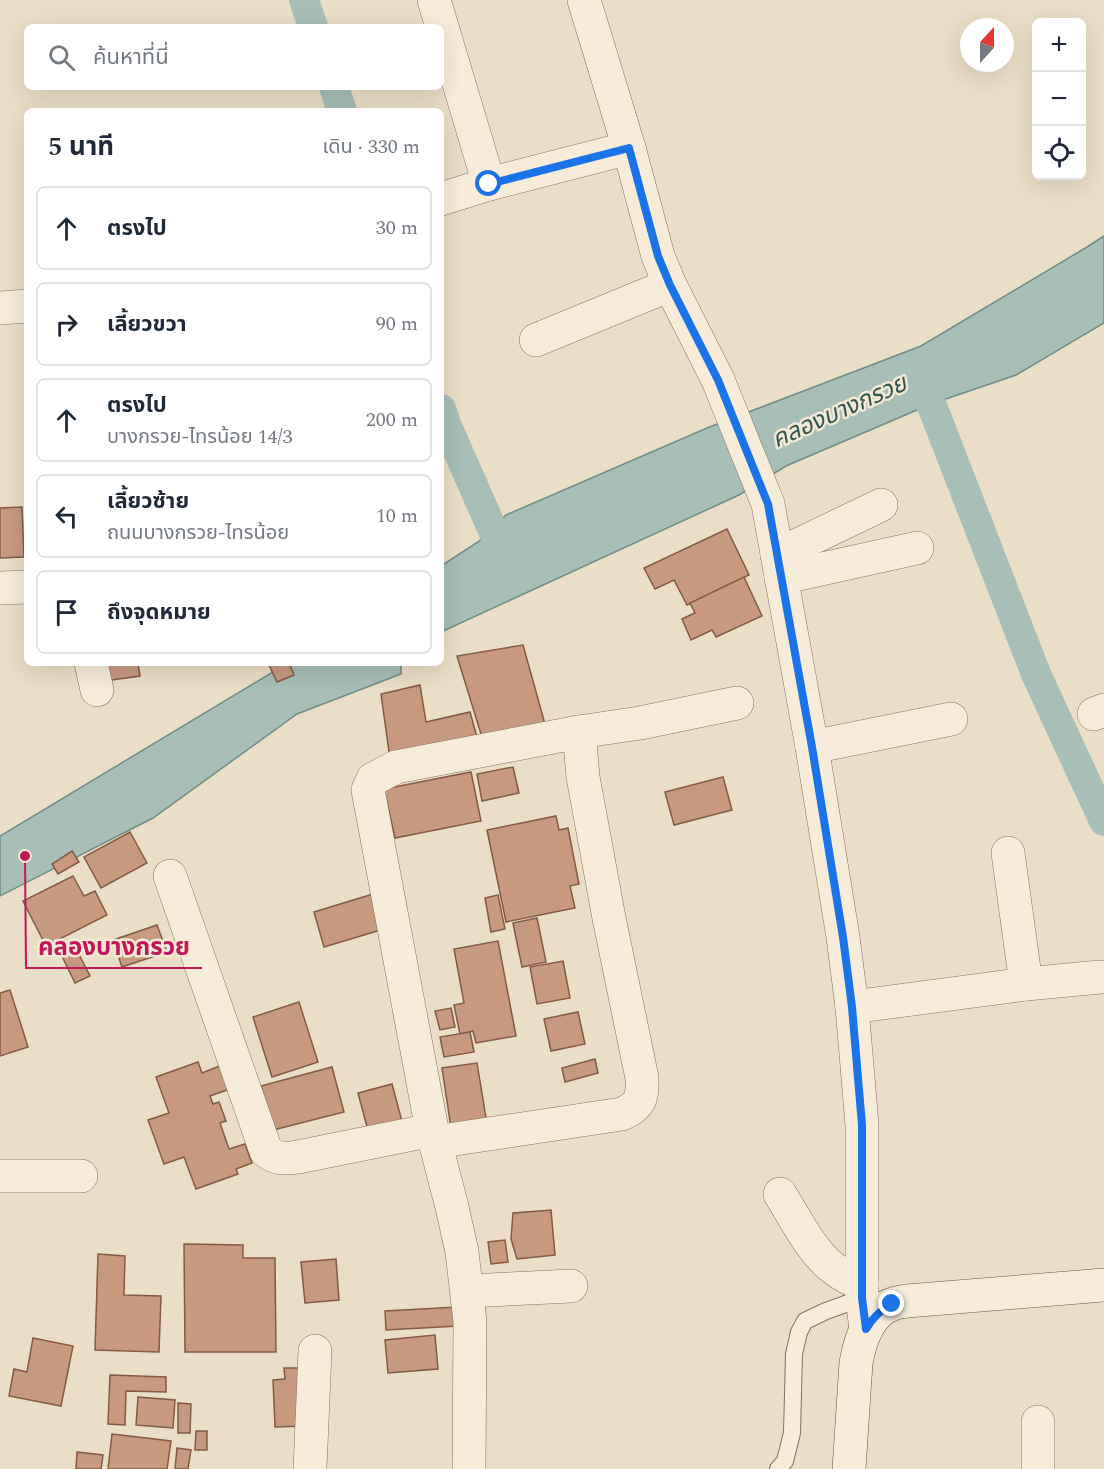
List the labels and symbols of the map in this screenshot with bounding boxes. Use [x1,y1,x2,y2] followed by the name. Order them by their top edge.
[960,18,1014,72] north arrow
[475,170,501,196] route start
[766,365,914,458] water label: คลองบางกรวย
[26,926,202,968] callout: คลองบางกรวย
[38,930,190,966] text: คลองบางกรวย
[878,1290,904,1316] route end

